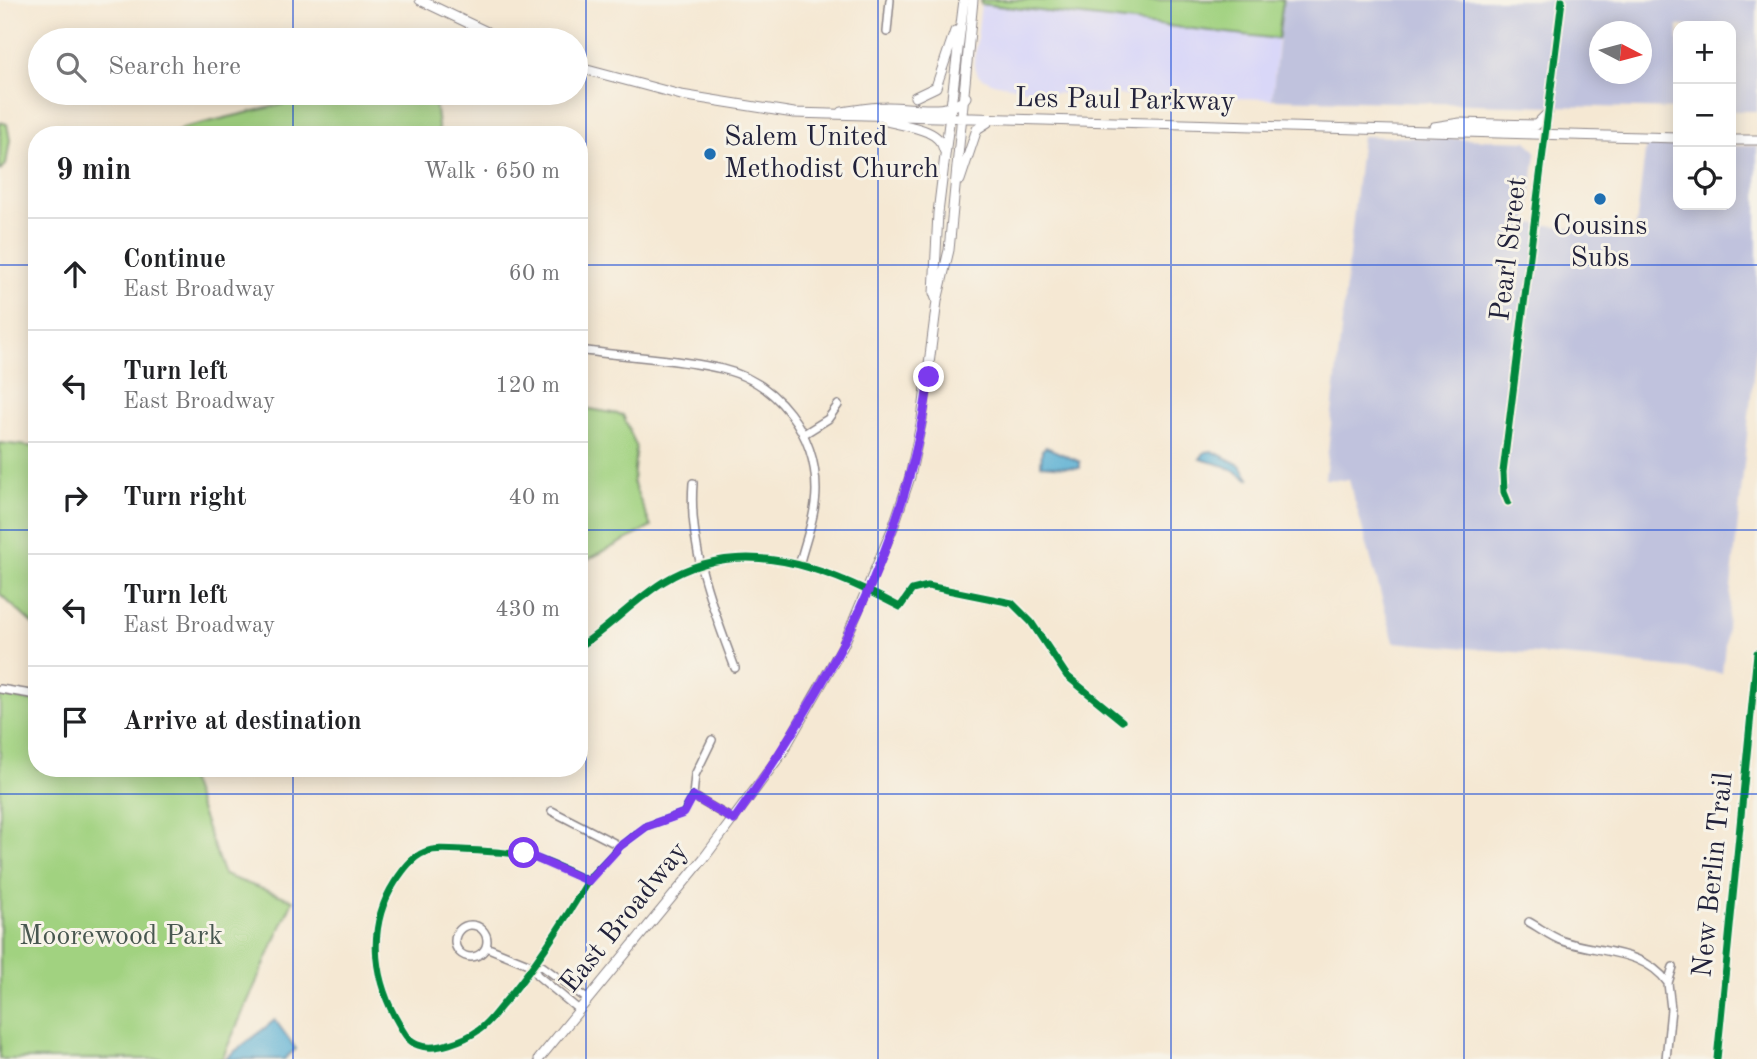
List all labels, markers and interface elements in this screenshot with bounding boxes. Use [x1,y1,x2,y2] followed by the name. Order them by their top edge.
[1589,21,1652,84] north arrow
[1673,21,1736,210] map controls
[1673,21,1736,84] button: +
[28,28,588,105] search box
[52,48,90,86] icon: search
[108,54,241,80] text: Search here
[1673,84,1736,147] button: −
[1015,85,1236,117] street label: Les Paul Parkway
[724,124,939,184] place label: Salem United Methodist Church
[702,146,718,162] marker: Salem United Methodist Church
[1673,147,1736,210] button: locate
[56,156,131,186] text: 9 min
[424,160,560,183] text: Walk · 650 m
[1487,175,1533,323] street label: Pearl Street
[1592,191,1608,207] marker: Cousins Subs
[1553,213,1647,273] place label: Cousins Subs
[123,247,226,273] text: Continue
[56,255,94,293] icon: ahead
[509,262,560,285] text: 60 m
[123,278,275,301] text: East Broadway
[123,359,228,385] text: Turn left
[913,361,944,392] route end
[56,367,94,405] icon: left
[495,374,560,397] text: 120 m
[123,390,275,413] text: East Broadway
[56,479,94,517] icon: right
[123,485,246,511] text: Turn right
[509,486,560,509] text: 40 m
[123,583,228,609] text: Turn left
[56,591,94,629] icon: left
[495,598,560,621] text: 430 m
[123,614,275,637] text: East Broadway
[56,703,94,741] icon: arrive
[123,709,362,735] text: Arrive at destination
[1689,771,1739,979] street label: New Berlin Trail
[508,837,539,868] route start
[556,837,694,999] street label: East Broadway
[19,923,223,951] park label: Moorewood Park

